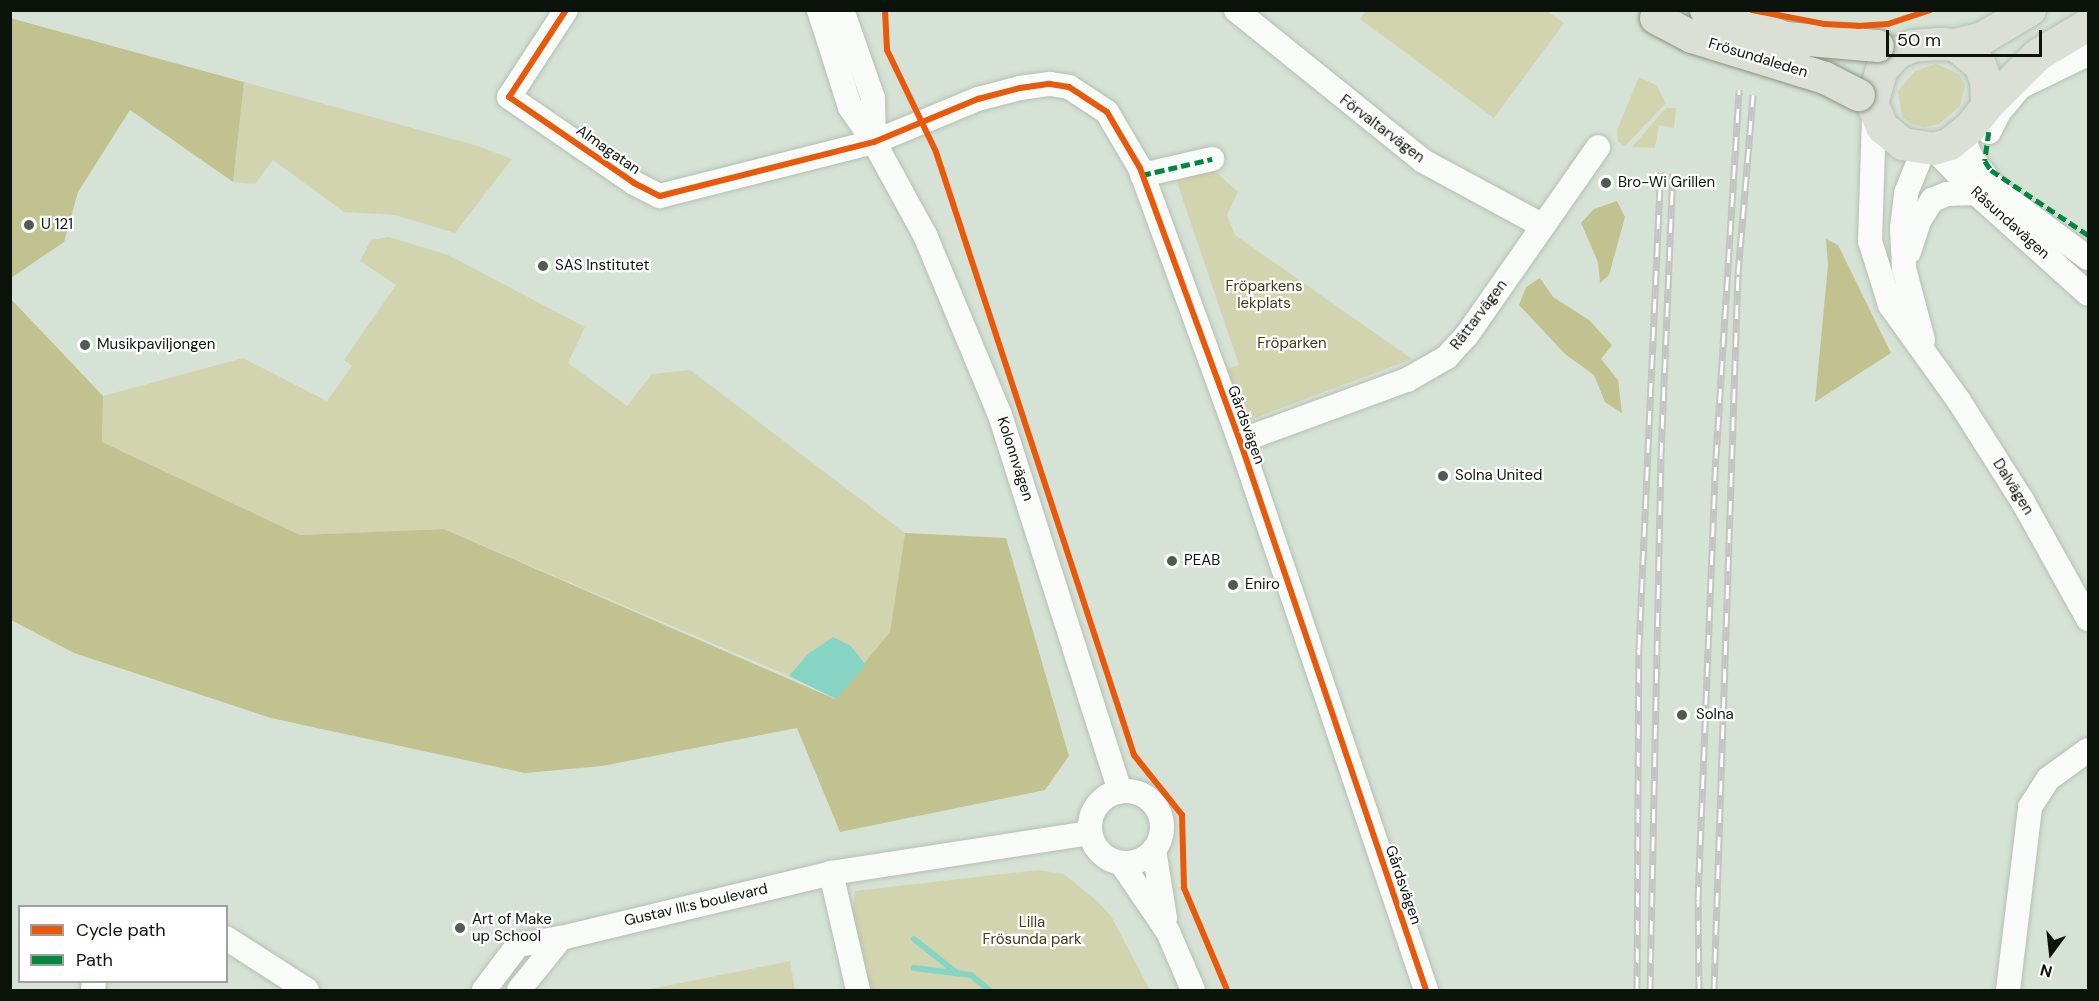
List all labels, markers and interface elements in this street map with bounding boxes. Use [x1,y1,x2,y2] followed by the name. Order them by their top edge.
[1889,18,2045,56] scale bar
[1897,28,1941,52] text: 50 m
[1706,34,1810,82] street label: Frösundaleden
[1336,91,1428,167] street label: Förvaltarvägen
[573,121,643,179] street label: Almagatan
[1618,174,1715,192] place label: Bro-Wi Grillen
[1599,176,1613,190] marker: Bro-Wi Grillen
[1967,183,2053,263] street label: Råsundavägen
[41,216,73,234] place label: U 121
[22,218,36,232] marker: U 121
[555,257,649,275] place label: SAS Institutet
[536,259,550,273] marker: SAS Institutet
[1447,276,1511,354] street label: Rättarvägen
[1226,277,1302,312] park label: Fröparkens lekplats
[1257,335,1327,353] park label: Fröparken
[97,336,215,354] place label: Musikpaviljongen
[78,338,92,352] marker: Musikpaviljongen
[1223,383,1269,467] street label: Gårdsvägen
[993,415,1037,503] street label: Kolonnvägen
[1989,456,2037,518] street label: Dalvägen
[1455,467,1542,485] place label: Solna United
[1436,469,1450,483] marker: Solna United
[1184,552,1220,570] place label: PEAB
[1165,554,1179,568] marker: PEAB
[1245,576,1280,594] place label: Eniro
[1226,578,1240,592] marker: Eniro
[1673,706,1691,724] marker: Solna
[1696,706,1734,724] place label: Solna
[1381,843,1425,927] street label: Gårdsvägen
[623,880,769,930] street label: Gustav III:s boulevard
[18,905,228,983] legend
[472,910,552,945] place label: Art of Make up School
[982,913,1082,948] park label: Lilla Frösunda park
[76,918,166,942] text: Cycle path
[453,921,467,935] marker: Art of Make up School
[2021,923,2081,983] north arrow
[76,948,113,972] text: Path
[2038,959,2055,983] text: N

